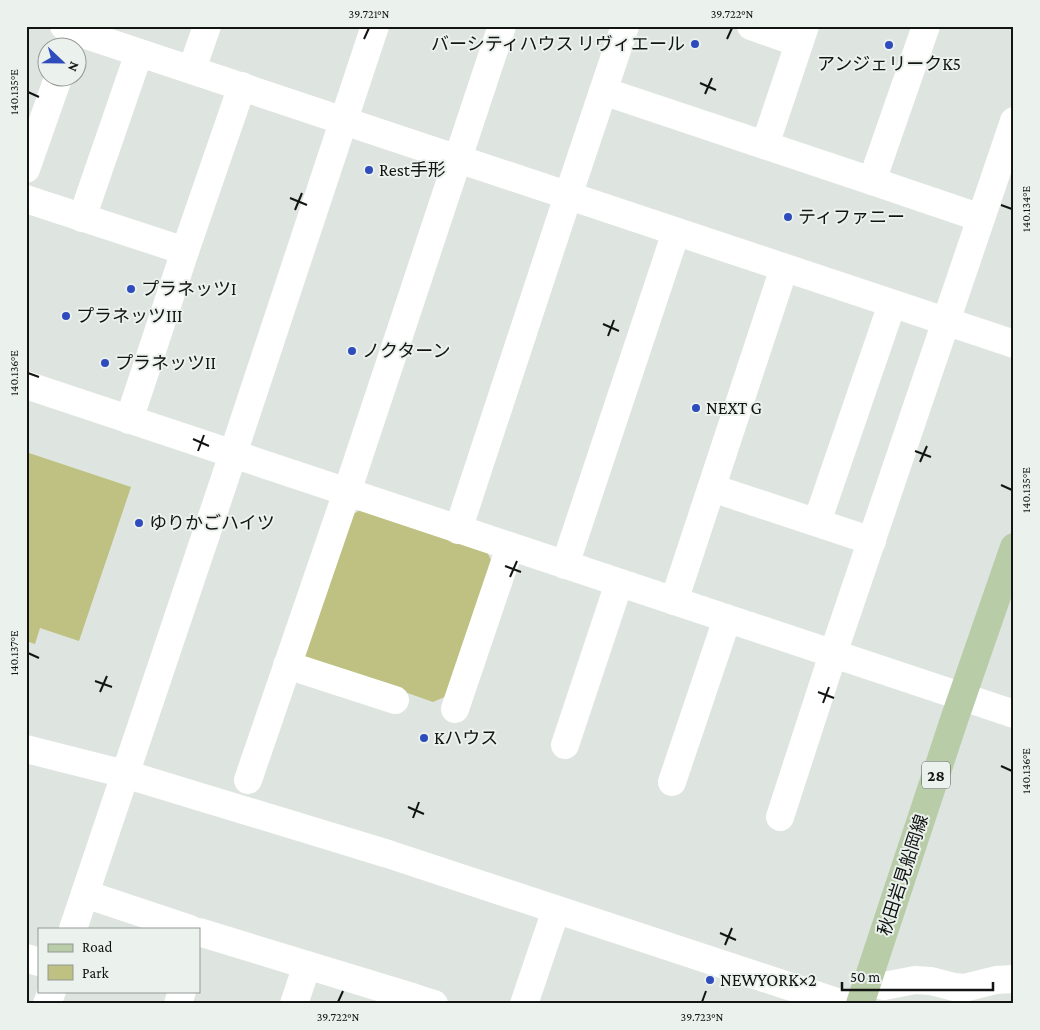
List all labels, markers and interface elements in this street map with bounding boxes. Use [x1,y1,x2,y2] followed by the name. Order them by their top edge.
[349,7,390,21] text: 39.721°N
[711,7,753,21] text: 39.722°N
[431,34,685,54] place label: バーシティハウス リヴィエール
[38,38,88,88] north arrow
[689,38,701,50] marker: バーシティハウス リヴィエール
[883,39,895,51] marker: アンジェリークK5
[817,54,961,74] place label: アンジェリークK5
[65,59,83,75] text: N
[7,69,21,115] text: 140.135°E
[379,160,446,180] place label: Rest手形
[363,164,375,176] marker: Rest手形
[1019,186,1033,232] text: 140.134°E
[798,207,905,227] place label: ティファニー
[782,211,794,223] marker: ティファニー
[141,279,236,299] place label: プラネッツI
[125,283,137,295] marker: プラネッツI
[76,306,182,326] place label: プラネッツIII
[60,310,72,322] marker: プラネッツIII
[362,341,450,361] place label: ノクターン
[346,345,358,357] marker: ノクターン
[7,350,21,396] text: 140.136°E
[115,353,216,373] place label: プラネッツII
[99,357,111,369] marker: プラネッツII
[706,398,762,418] place label: NEXT G
[690,402,702,414] marker: NEXT G
[1019,467,1033,513] text: 140.135°E
[149,513,275,533] place label: ゆりかごハイツ
[133,517,145,529] marker: ゆりかごハイツ
[7,630,21,676] text: 140.137°E
[434,728,498,748] place label: Kハウス
[418,732,430,744] marker: Kハウス
[1019,748,1033,794] text: 140.136°E
[922,762,950,788] road number: 28
[874,812,932,938] street label: 秋田岩見船岡線
[38,928,200,992] legend
[82,939,113,955] text: Road
[842,960,994,992] scale bar
[82,965,109,981] text: Park
[850,969,880,985] text: 50 m
[720,970,817,990] place label: NEWYORK×2
[704,974,716,986] marker: NEWYORK×2
[317,1010,359,1024] text: 39.722°N
[681,1010,723,1024] text: 39.723°N

